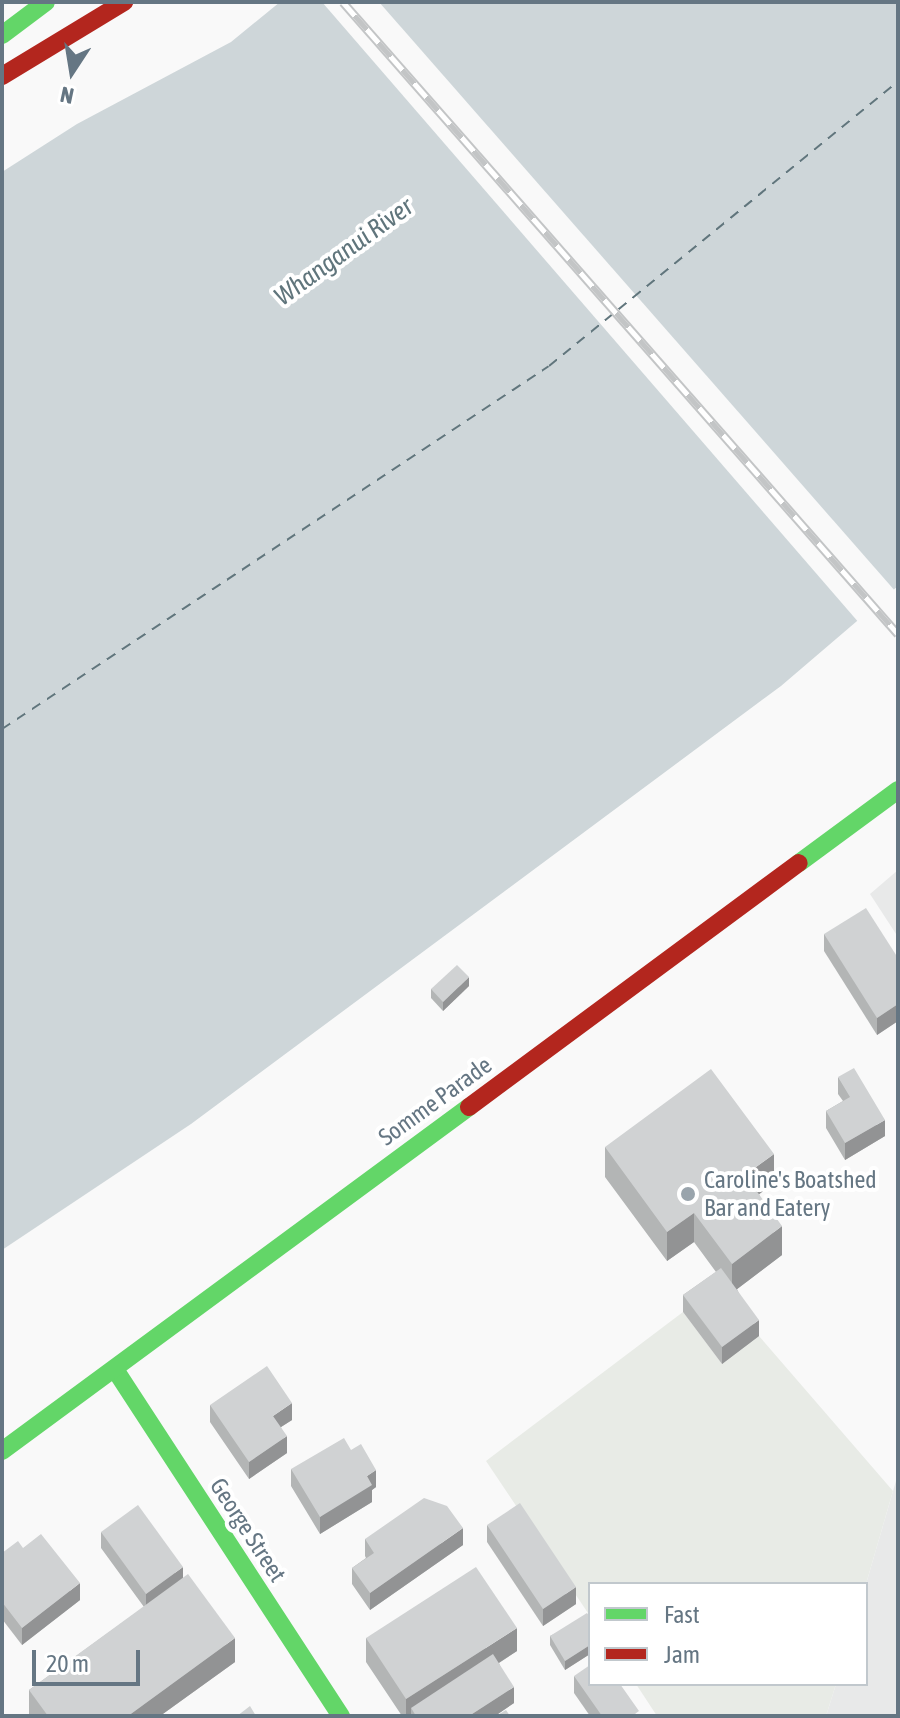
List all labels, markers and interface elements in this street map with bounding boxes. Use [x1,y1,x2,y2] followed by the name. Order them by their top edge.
[32,32,112,112] north arrow
[58,81,76,110] text: N
[269,191,419,313] water label: Whanganui River
[373,1050,497,1152] street label: Somme Parade
[704,1166,877,1222] place label: Caroline's Boatshed Bar and Eatery
[679,1185,697,1203] marker: Caroline's Boatshed Bar and Eatery
[204,1473,292,1587] street label: George Street
[588,1582,868,1686] legend
[664,1601,700,1628] text: Fast
[36,1634,144,1684] scale bar
[664,1641,700,1668] text: Jam
[46,1650,89,1677] text: 20 m

